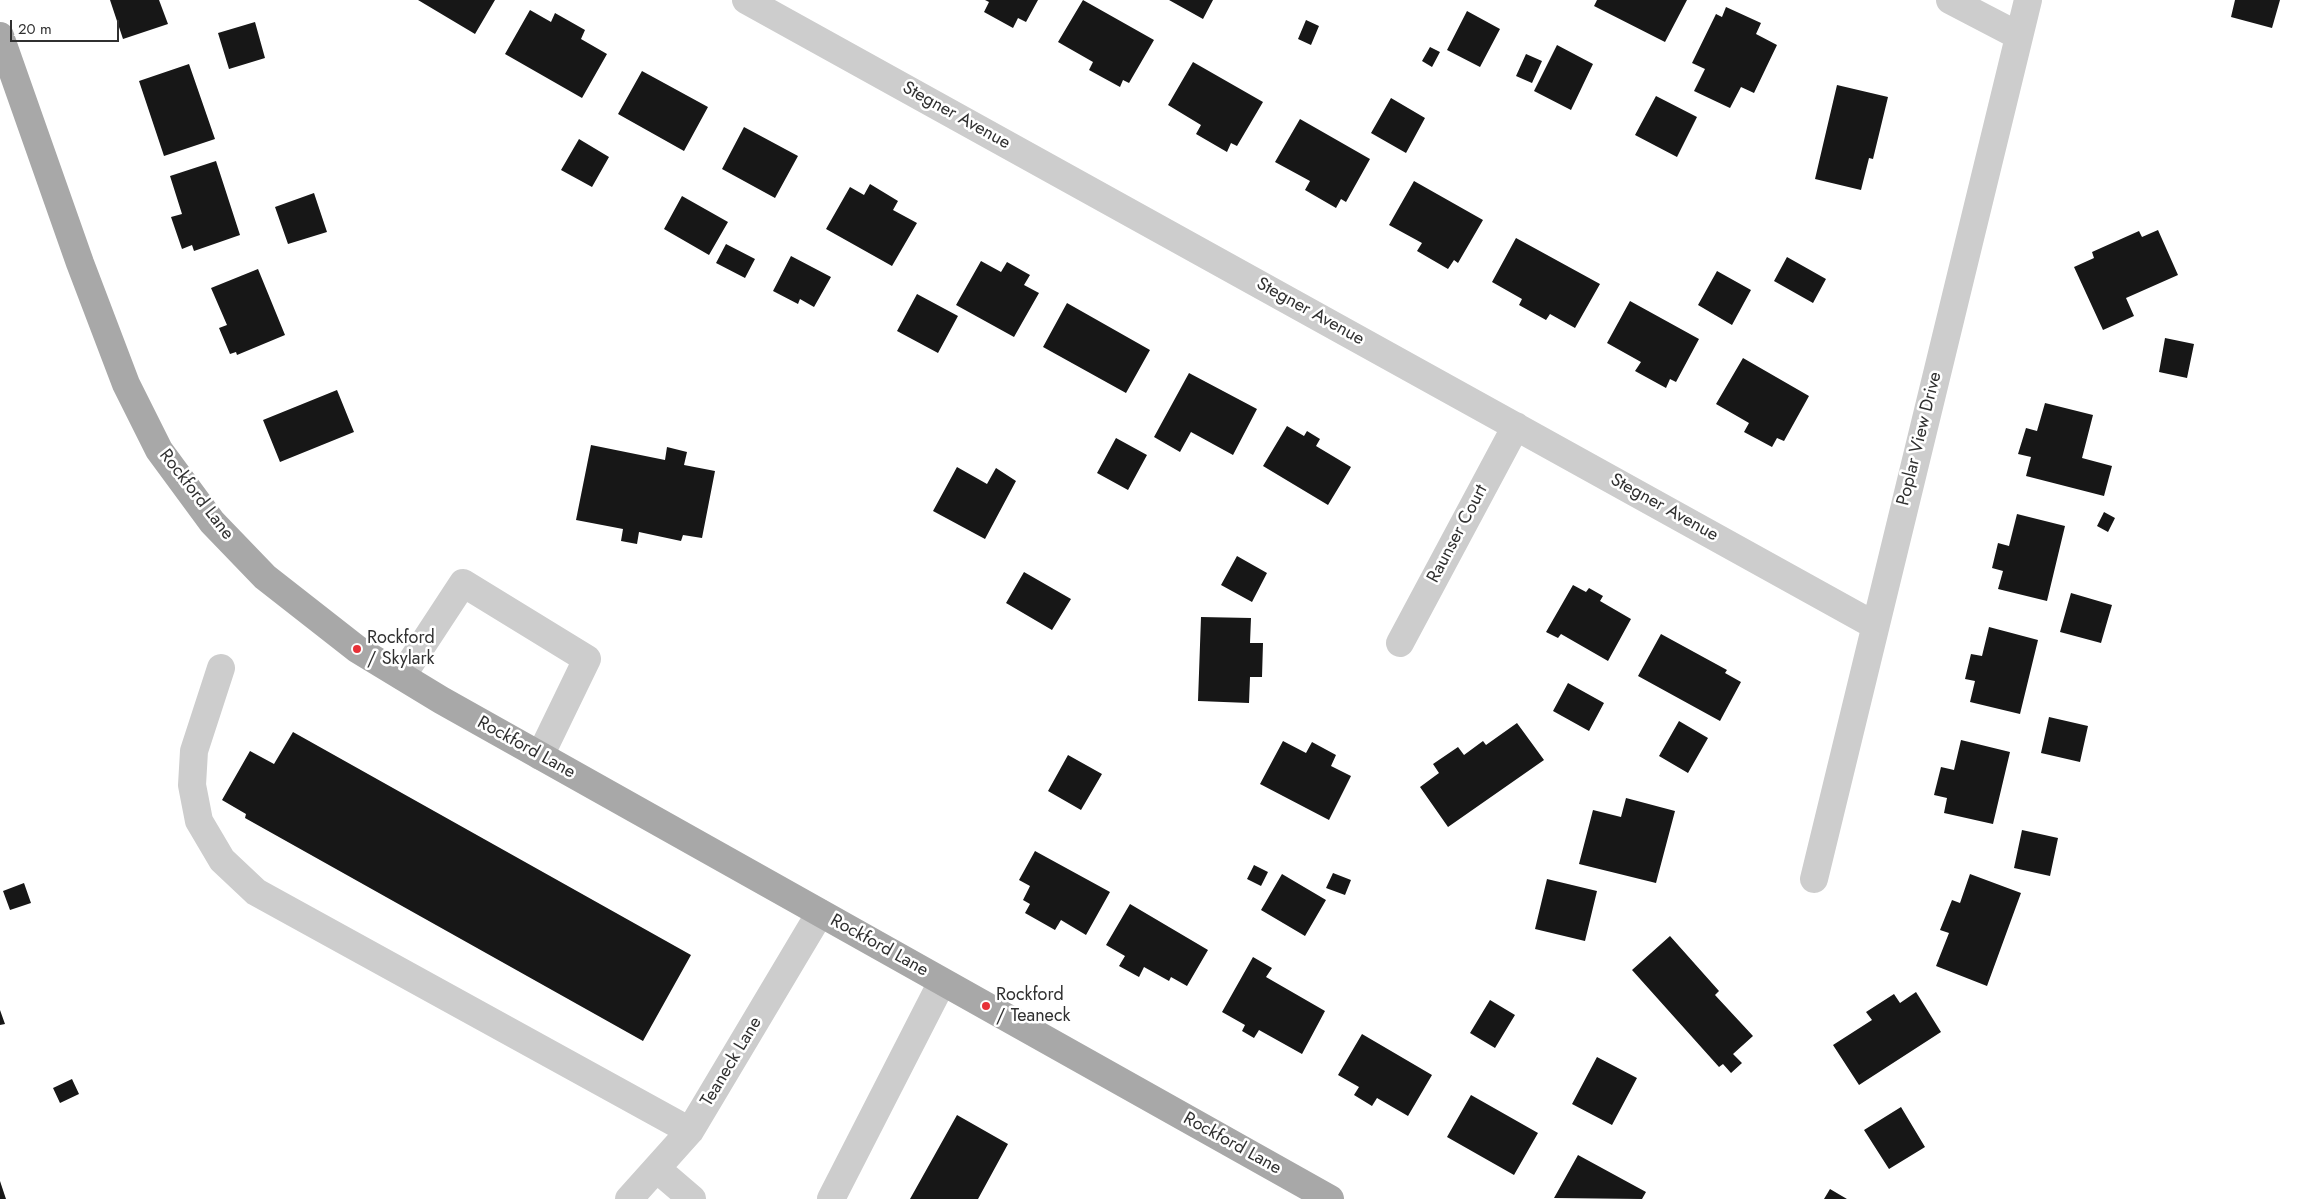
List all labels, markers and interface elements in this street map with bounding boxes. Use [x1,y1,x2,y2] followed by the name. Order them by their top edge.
[12,10,121,42] scale bar
[18,18,52,40] text: 20 m
[898,77,1014,155] street label: Stegner Avenue
[1252,273,1368,351] street label: Stegner Avenue
[1893,370,1947,508] street label: Poplar View Drive
[154,446,238,544] street label: Rockford Lane
[1606,469,1722,547] street label: Stegner Avenue
[1423,481,1493,587] street label: Raunser Court
[367,628,435,670] place label: Rockford / Skylark
[351,643,363,655] marker: Rockford / Skylark
[473,712,579,784] street label: Rockford Lane
[826,910,932,982] street label: Rockford Lane
[996,985,1070,1028] place label: Rockford / Teaneck
[980,1000,992,1012] marker: Rockford / Teaneck
[697,1013,767,1111] street label: Teaneck Lane
[1179,1108,1285,1180] street label: Rockford Lane

